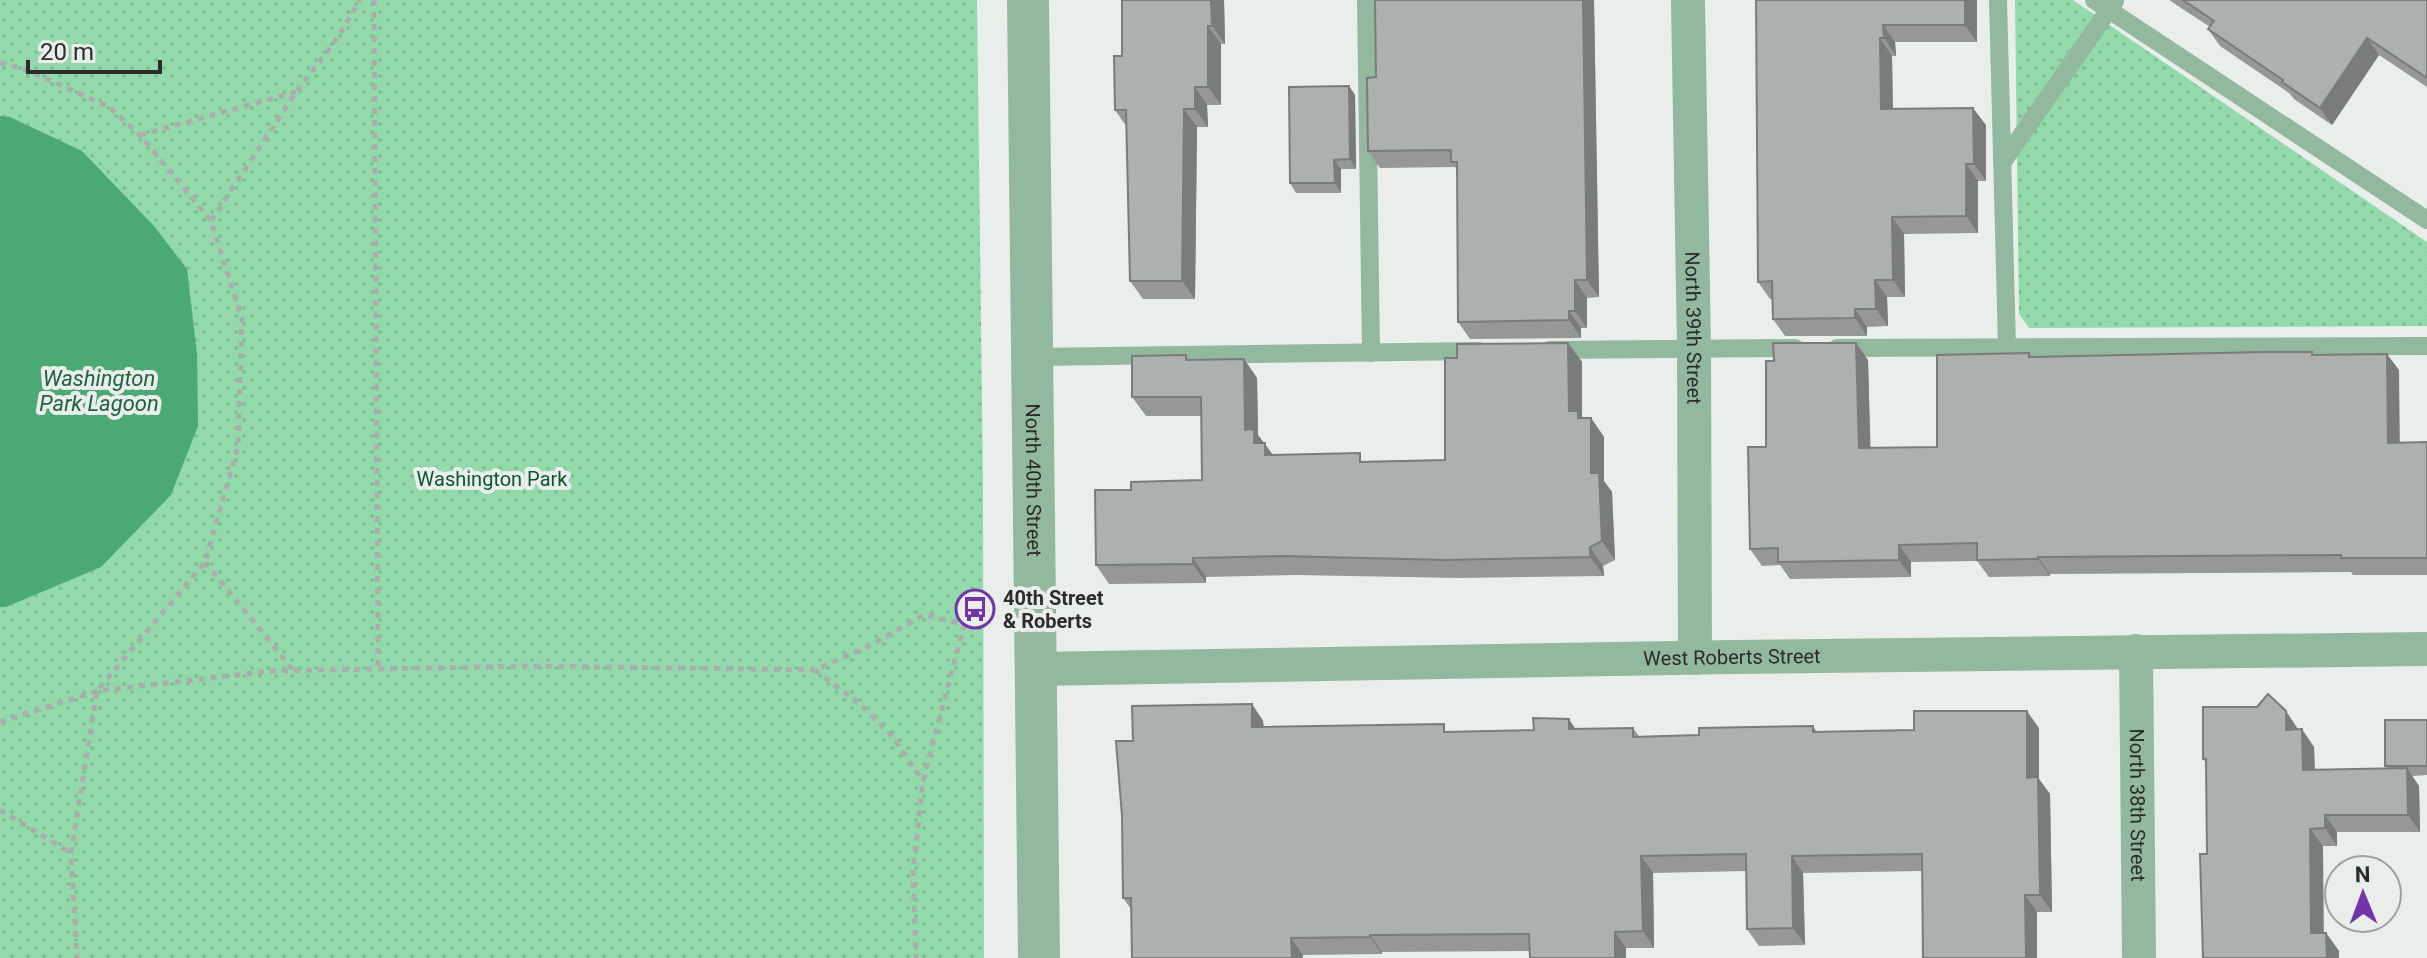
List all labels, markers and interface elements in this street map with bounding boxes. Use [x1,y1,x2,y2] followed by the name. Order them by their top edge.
[28,24,160,74] scale bar
[40,38,94,66] text: 20 m
[1680,251,1706,405] street label: North 39th Street
[39,366,159,416] water label: Washington Park Lagoon
[1021,403,1046,557] street label: North 40th Street
[417,467,568,491] park label: Washington Park
[1003,586,1104,633] place label: 40th Street & Roberts
[954,588,996,630] bus stop icon: 40th Street & Roberts
[1643,644,1821,671] street label: West Roberts Street
[2125,728,2150,882] street label: North 38th Street
[2323,854,2403,934] north arrow
[2355,862,2371,887] text: N

